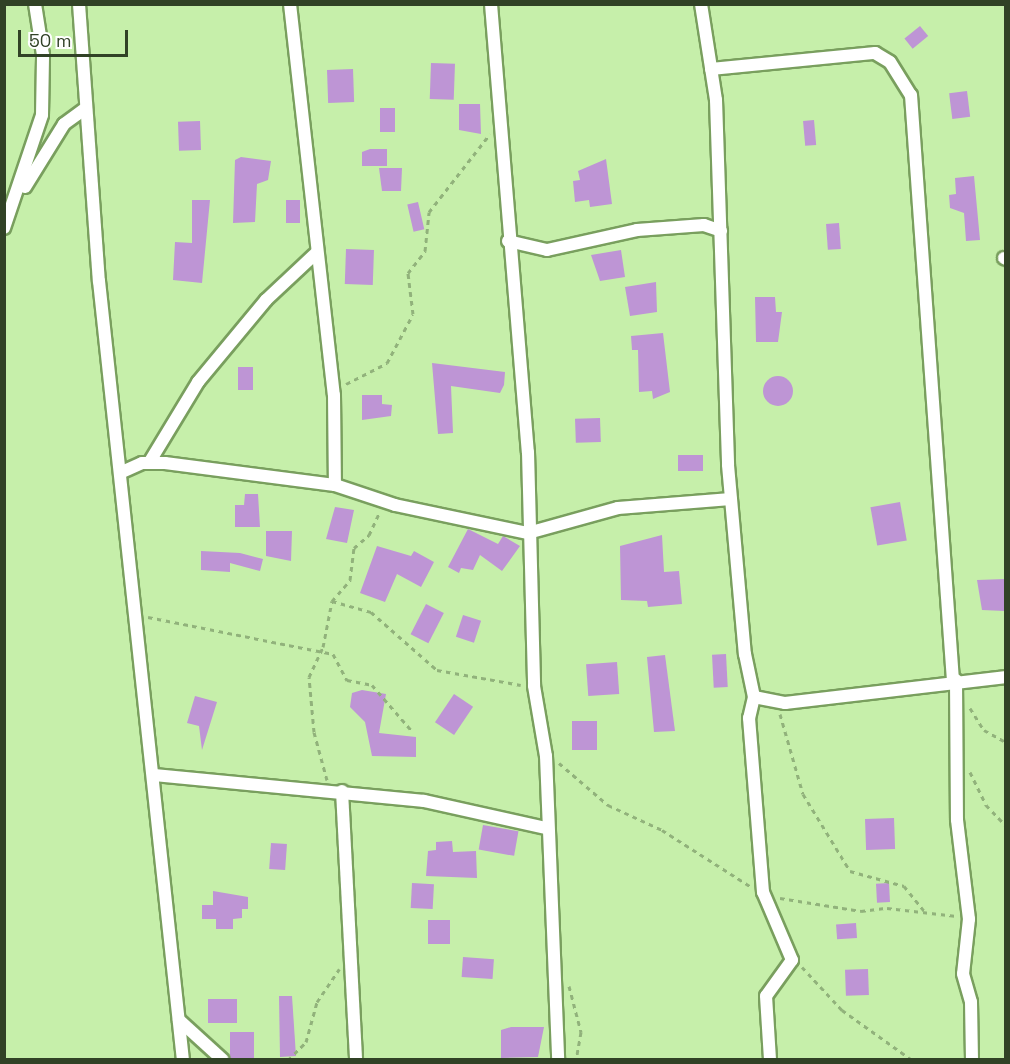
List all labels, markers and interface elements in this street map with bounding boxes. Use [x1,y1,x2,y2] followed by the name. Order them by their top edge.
[21,18,130,56] scale bar
[29,29,71,52] text: 50 m

